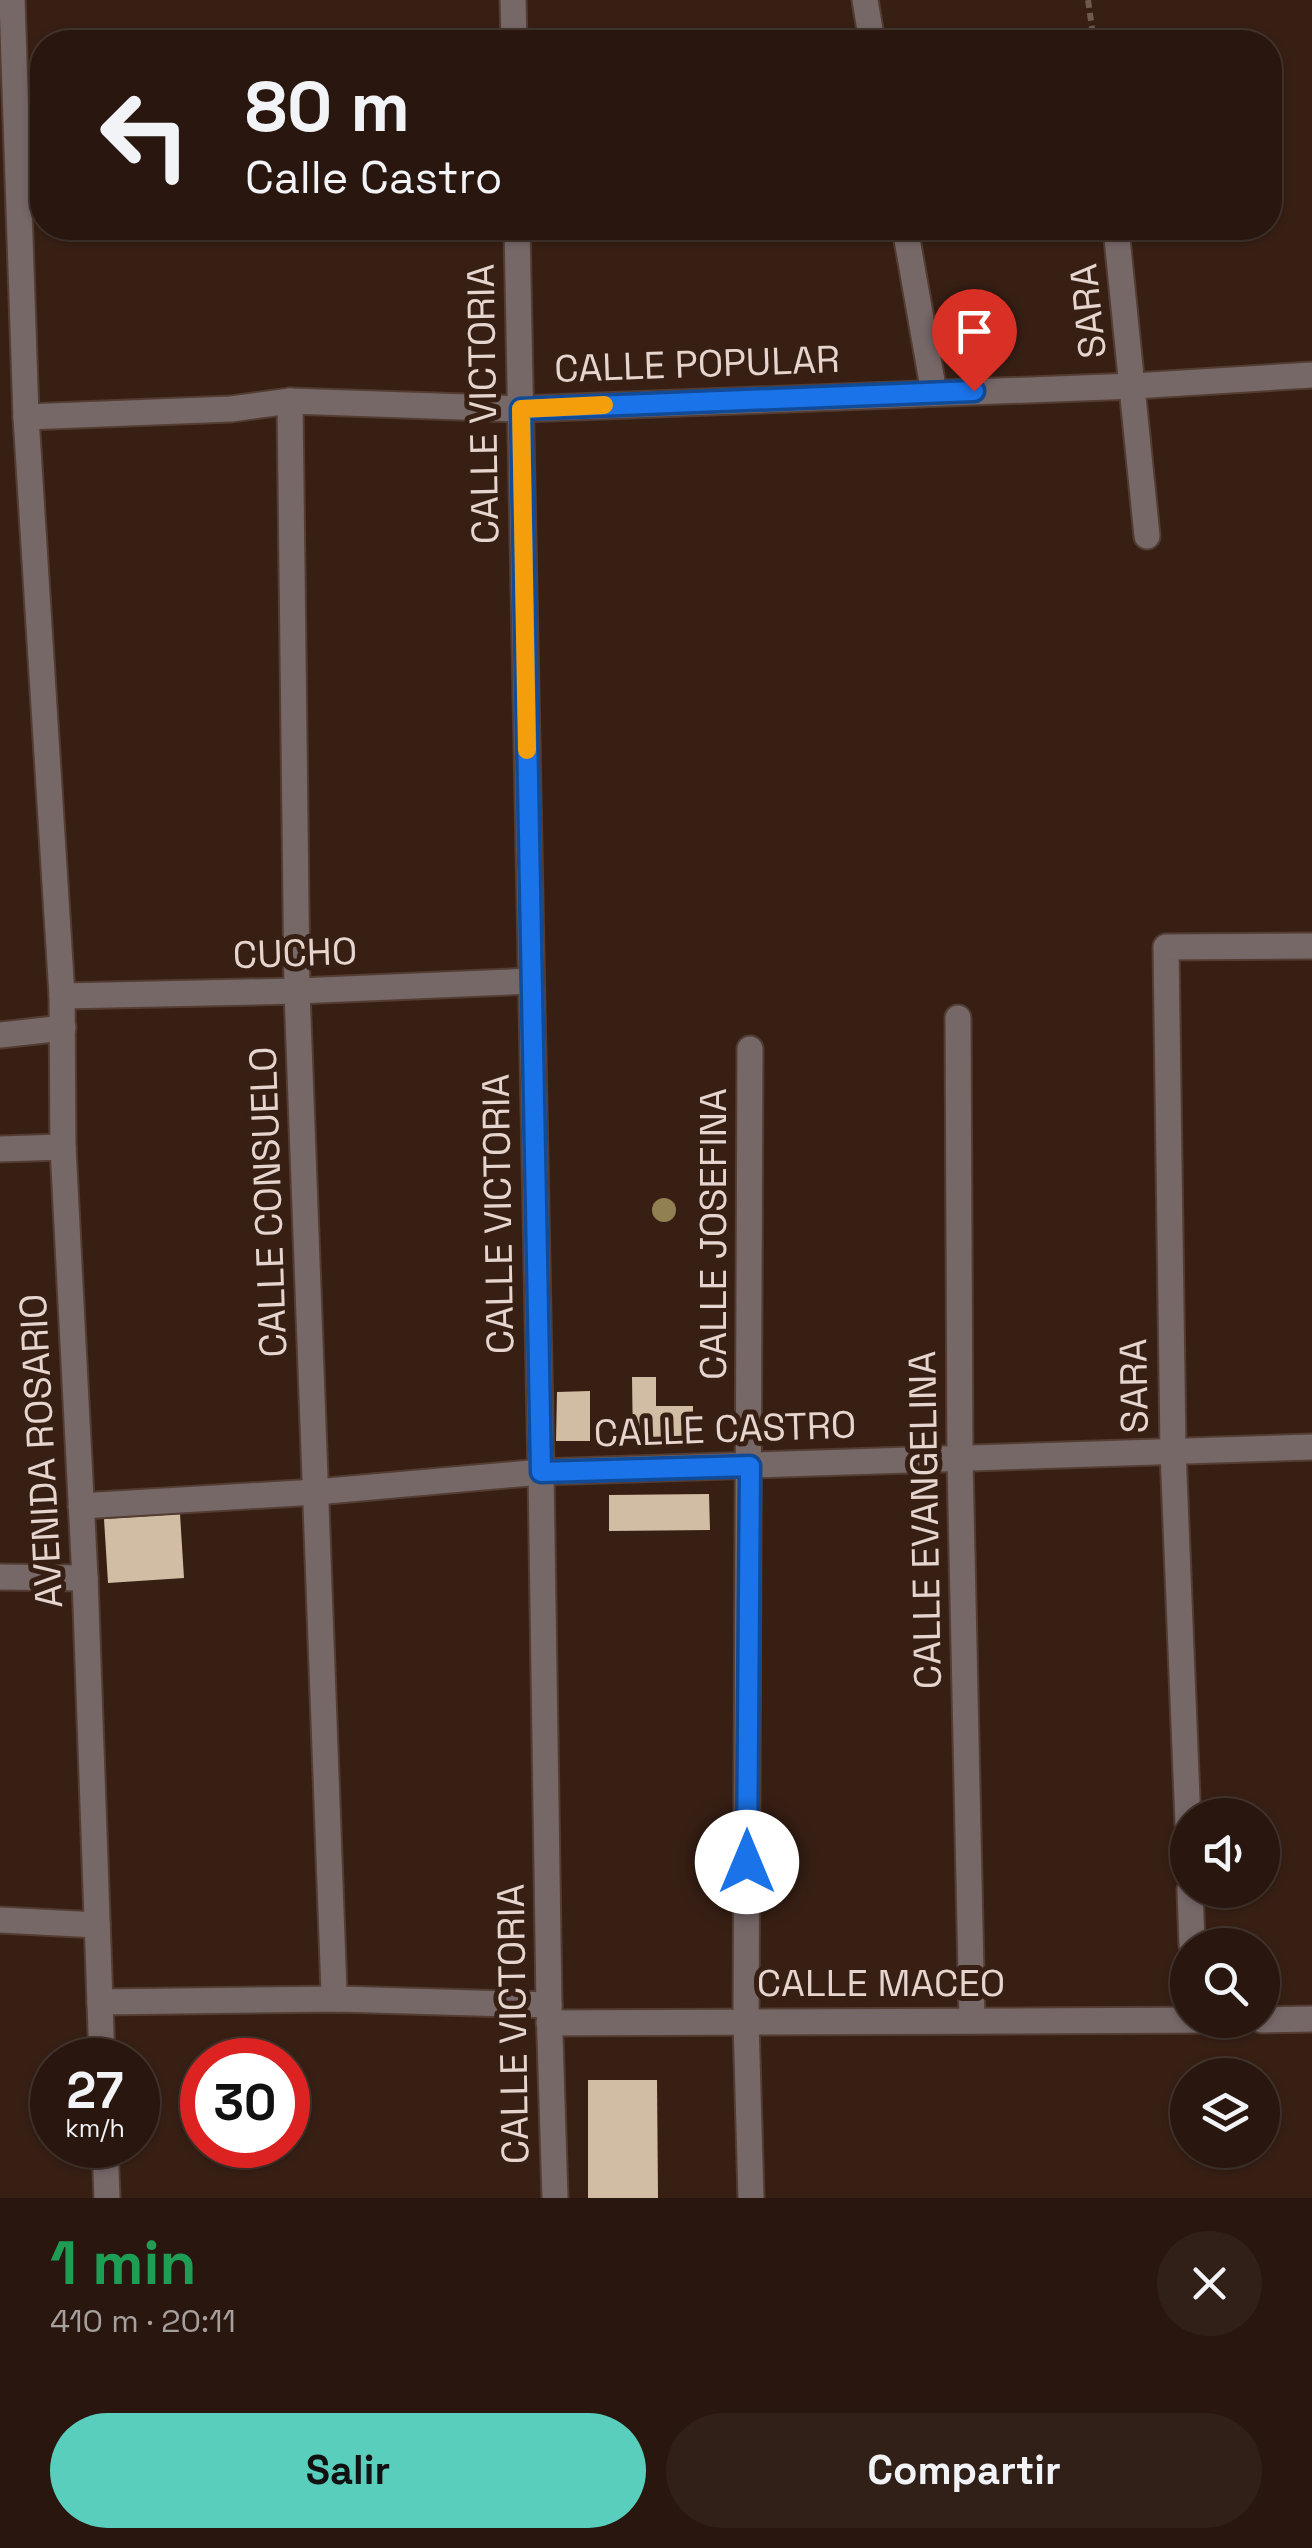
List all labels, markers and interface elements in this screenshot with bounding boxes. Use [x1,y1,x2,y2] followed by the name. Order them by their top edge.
[245,62,410,151] text: 80 m
[80,70,210,200] icon: left
[245,149,502,206] text: Calle Castro
[1059,261,1117,361] street label: SARA
[457,263,509,545] street label: CALLE VICTORIA
[932,289,1017,392] pin
[947,304,1002,359] icon: arrive
[553,335,841,393] street label: CALLE POPULAR
[232,927,358,979] street label: CUCHO
[239,1046,297,1358] street label: CALLE CONSUELO
[472,1073,524,1355] street label: CALLE VICTORIA
[689,1088,737,1380] street label: CALLE JOSEFINA
[9,1293,73,1609] street label: AVENIDA ROSARIO
[1109,1338,1159,1434] street label: SARA
[898,1350,952,1690] street label: CALLE EVANGELINA
[593,1400,857,1458] street label: CALLE CASTRO
[1170,1798,1280,2168] map controls
[1170,1798,1280,1908] button: sound
[695,1810,799,1914] position arrow
[487,1883,539,2165] street label: CALLE VICTORIA
[1170,1928,1280,2038] button: search
[757,1959,1005,2007] street label: CALLE MACEO
[180,2038,310,2168] speed limit sign: 30
[1170,2058,1280,2168] button: layers
[67,2059,123,2123] text: 27
[65,2112,125,2144] text: km/h
[50,2225,197,2302] text: 1 min
[1157,2231,1262,2336] button: close
[50,2301,236,2341] text: 410 m · 20:11
[50,2413,646,2528] button: Salir
[666,2413,1262,2528] button: Compartir

